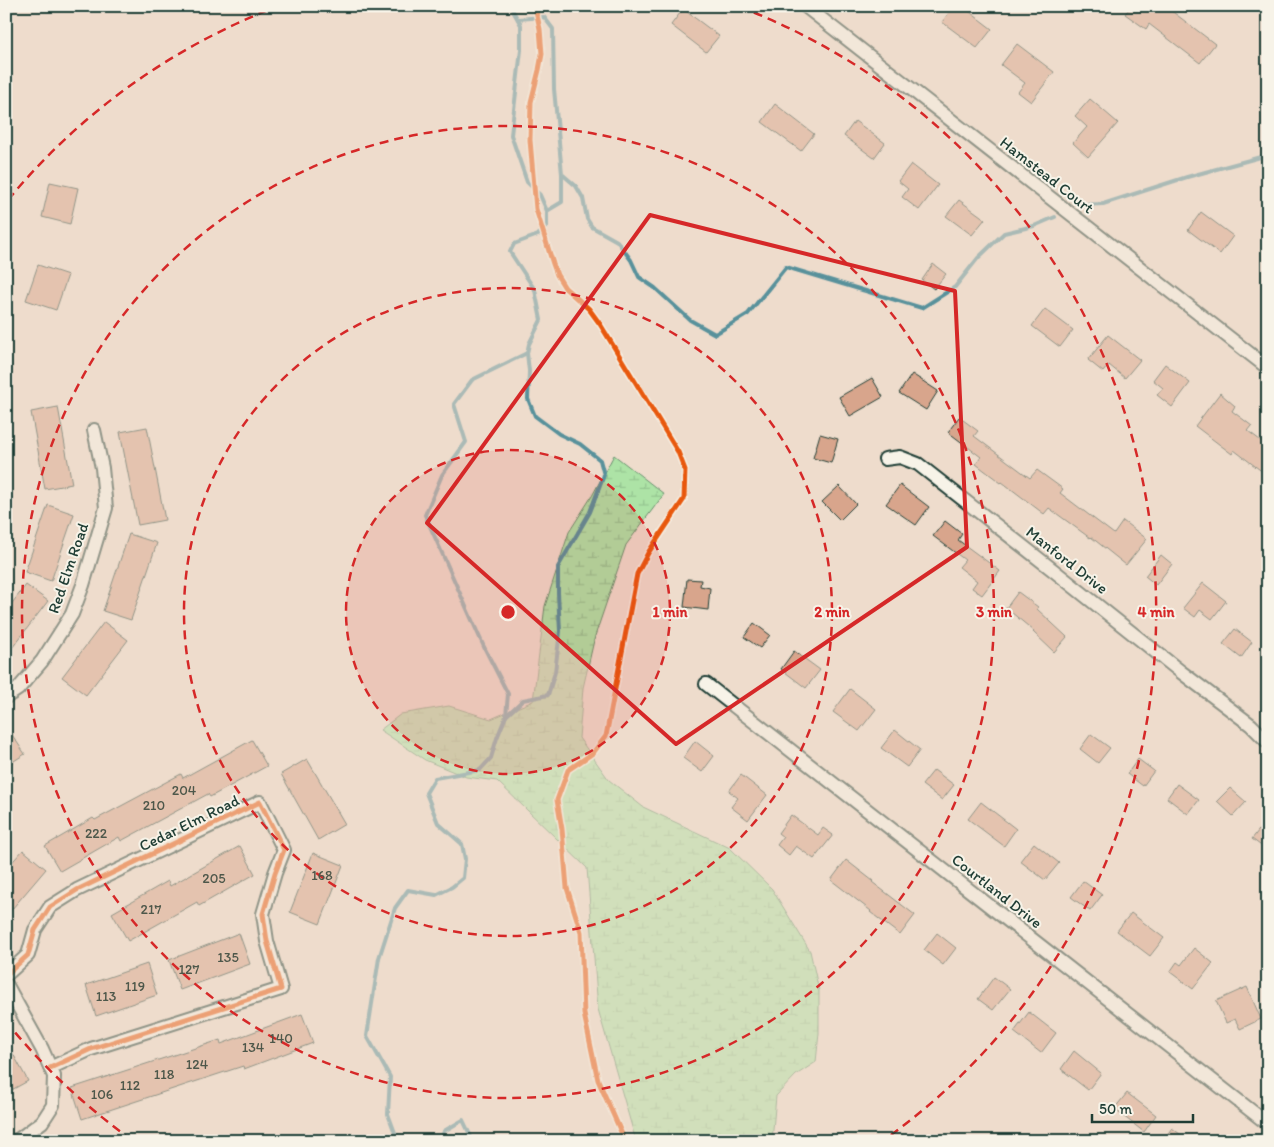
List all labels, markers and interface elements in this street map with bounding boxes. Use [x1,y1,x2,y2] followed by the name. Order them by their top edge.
[996,133,1098,217] street label: Hamstead Court
[44,520,92,616] street label: Red Elm Road
[1022,522,1112,598] street label: Manford Drive
[499,603,517,621] centre of rings
[653,603,688,621] text: 1 min
[814,603,851,621] text: 2 min
[976,603,1013,621] text: 3 min
[1138,603,1175,621] text: 4 min
[172,782,197,799] house number: 204
[136,790,242,855] street label: Cedar Elm Road
[143,797,165,814] house number: 210
[85,825,108,842] house number: 222
[948,850,1046,932] street label: Courtland Drive
[311,867,333,884] house number: 168
[202,870,226,887] house number: 205
[141,901,161,918] house number: 217
[217,949,239,966] house number: 135
[179,961,199,978] house number: 127
[125,978,145,995] house number: 119
[96,988,117,1005] house number: 113
[269,1030,293,1047] house number: 140
[242,1039,265,1056] house number: 134
[186,1056,209,1073] house number: 124
[154,1066,175,1083] house number: 118
[120,1077,141,1094] house number: 112
[91,1086,113,1103] house number: 106
[1092,1092,1193,1124] scale bar
[1099,1100,1132,1118] text: 50 m

